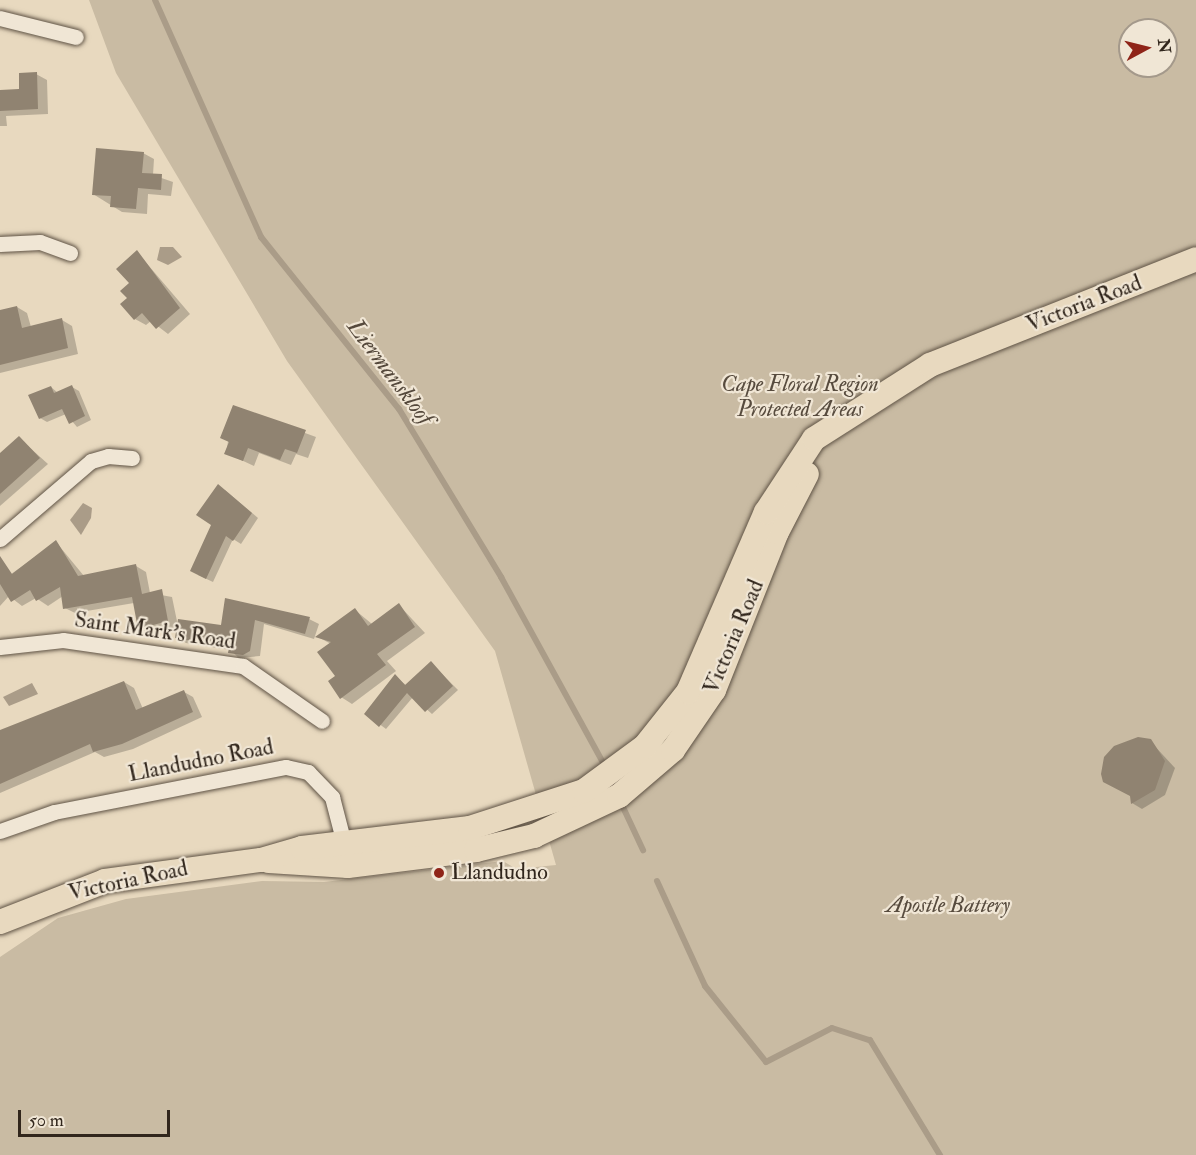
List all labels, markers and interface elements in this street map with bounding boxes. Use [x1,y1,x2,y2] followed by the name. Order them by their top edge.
[1118,18,1178,78] north arrow
[1153,38,1175,54] text: N
[1023,270,1145,338] street label: Victoria Road
[341,313,439,431] water label: Liermanskloof
[721,371,879,422] park label: Cape Floral Region Protected Areas
[698,576,770,698] street label: Victoria Road
[73,607,237,655] street label: Saint Mark's Road
[126,734,276,788] street label: Llandudno Road
[66,855,190,907] street label: Victoria Road
[451,860,548,886] place label: Llandudno
[432,866,446,880] marker: Llandudno
[886,893,1010,919] park label: Apostle Battery
[21,1098,172,1136] scale bar
[29,1109,64,1132] text: 50 m

